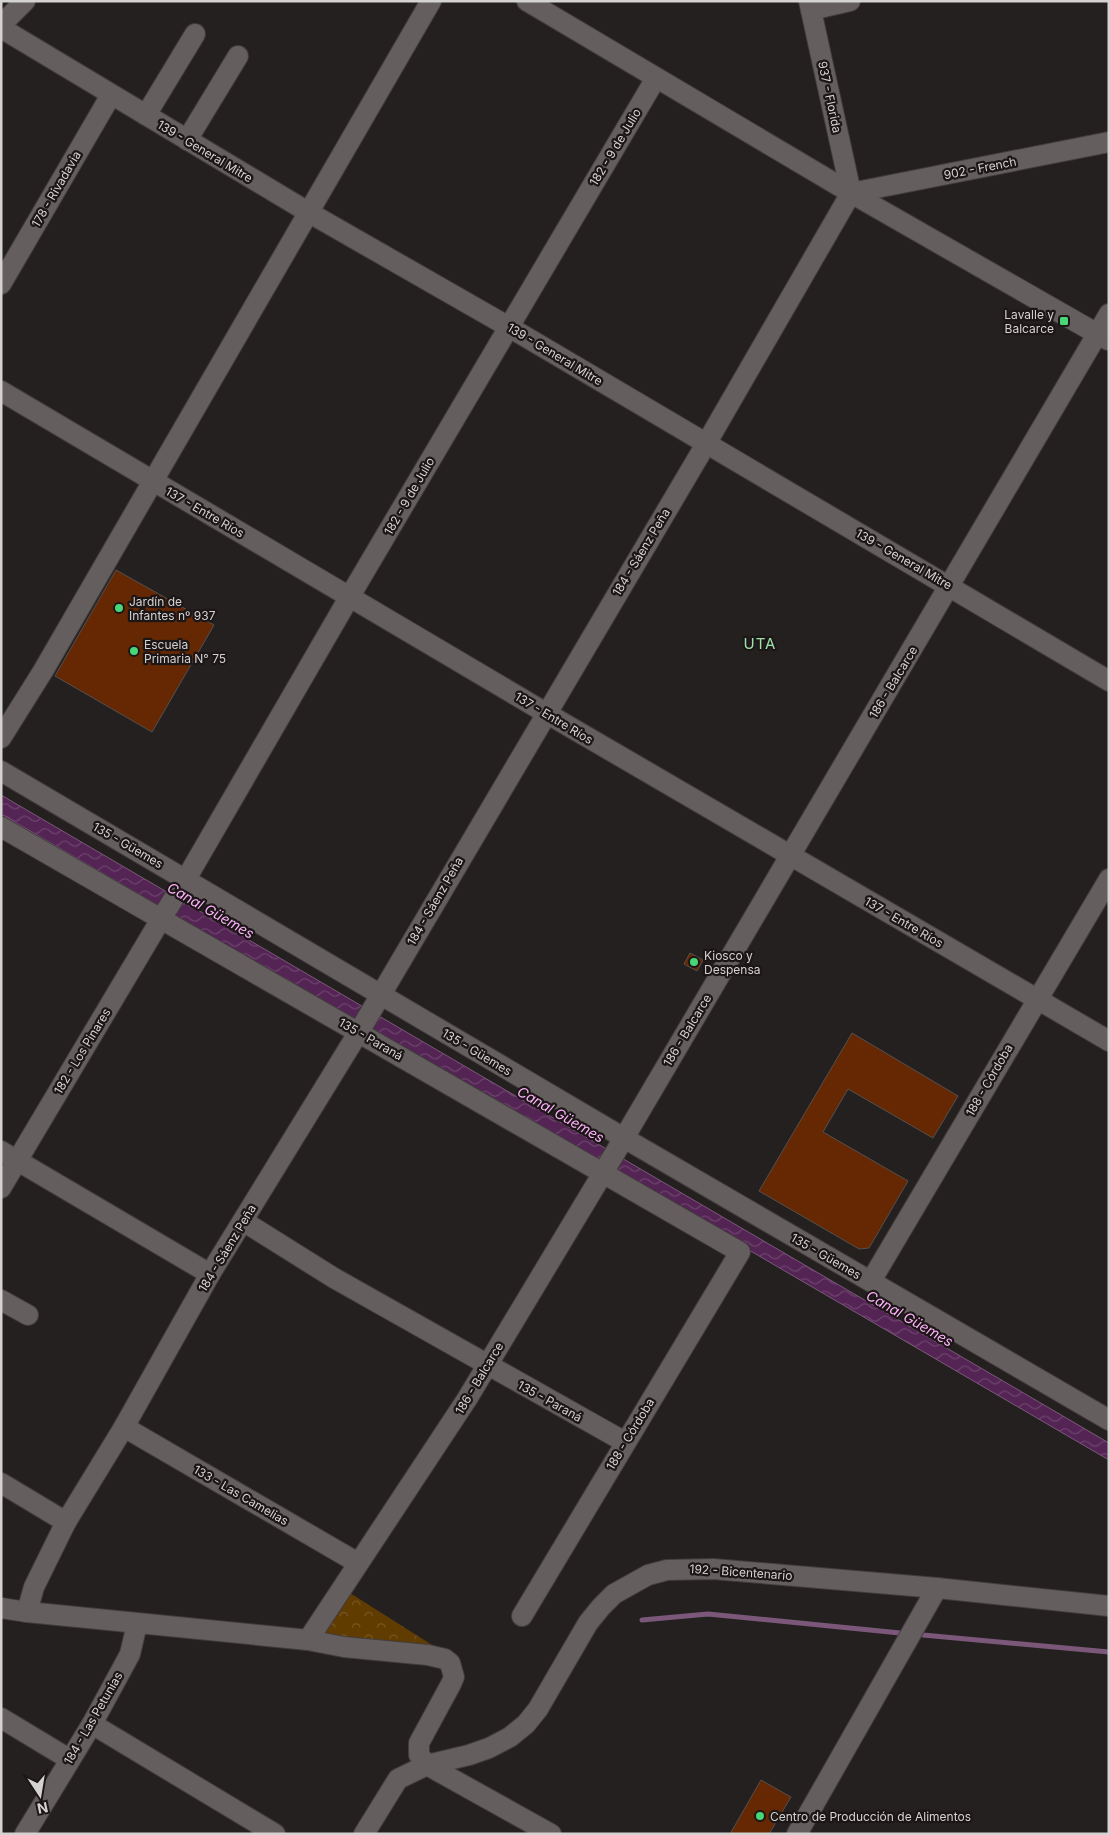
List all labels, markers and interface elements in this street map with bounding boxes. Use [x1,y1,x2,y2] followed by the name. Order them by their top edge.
[815,60,845,134] street label: 937 - Florida
[586,106,644,188] street label: 182 - 9 de Julio
[155,117,255,185] street label: 139 - General Mitre
[28,148,84,230] street label: 178 - Rivadavia
[942,154,1018,182] street label: 902 - French
[1004,307,1054,336] place label: Lavalle y Balcarce
[1058,315,1070,327] marker: Lavalle y Balcarce
[505,320,605,388] street label: 139 - General Mitre
[381,454,437,538] street label: 182 - 9 de Julio
[163,483,247,541] street label: 137 - Entre Ríos
[609,506,673,598] street label: 184 - Sáenz Peña
[853,525,955,593] street label: 139 - General Mitre
[129,594,216,623] place label: Jardín de Infantes nº 937
[113,602,125,614] marker: Jardín de Infantes nº 937
[744,634,776,653] district label: UTA
[144,637,226,666] place label: Escuela Primaria N° 75
[866,643,920,721] street label: 186 - Balcarce
[128,645,140,657] marker: Escuela Primaria N° 75
[512,689,596,747] street label: 137 - Entre Ríos
[90,819,166,871] street label: 135 - Güemes
[404,854,466,948] street label: 184 - Sáenz Peña
[165,878,257,942] water label: Canal Güemes
[862,893,946,951] street label: 137 - Entre Ríos
[704,948,761,977] place label: Kiosco y Despensa
[688,956,700,968] marker: Kiosco y Despensa
[660,991,714,1069] street label: 186 - Balcarce
[50,1005,114,1097] street label: 182 - Los Pinares
[336,1015,406,1063] street label: 135 - Paraná
[439,1025,515,1079] street label: 135 - Güemes
[962,1041,1016,1119] street label: 188 - Córdoba
[515,1082,607,1146] water label: Canal Güemes
[195,1202,259,1294] street label: 184 - Sáenz Peña
[788,1230,864,1282] street label: 135 - Güemes
[864,1286,956,1350] water label: Canal Güemes
[452,1339,506,1417] street label: 186 - Balcarce
[515,1377,585,1425] street label: 135 - Paraná
[603,1395,657,1473] street label: 188 - Córdoba
[191,1462,291,1528] street label: 133 - Las Camelias
[689,1561,793,1583] street label: 192 - Bicentenario
[60,1669,126,1767] street label: 184 - Las Petunias
[15,1770,65,1820] north arrow
[36,1799,50,1818] text: N
[770,1809,971,1824] place label: Centro de Producción de Alimentos
[754,1810,766,1822] marker: Centro de Producción de Alimentos

